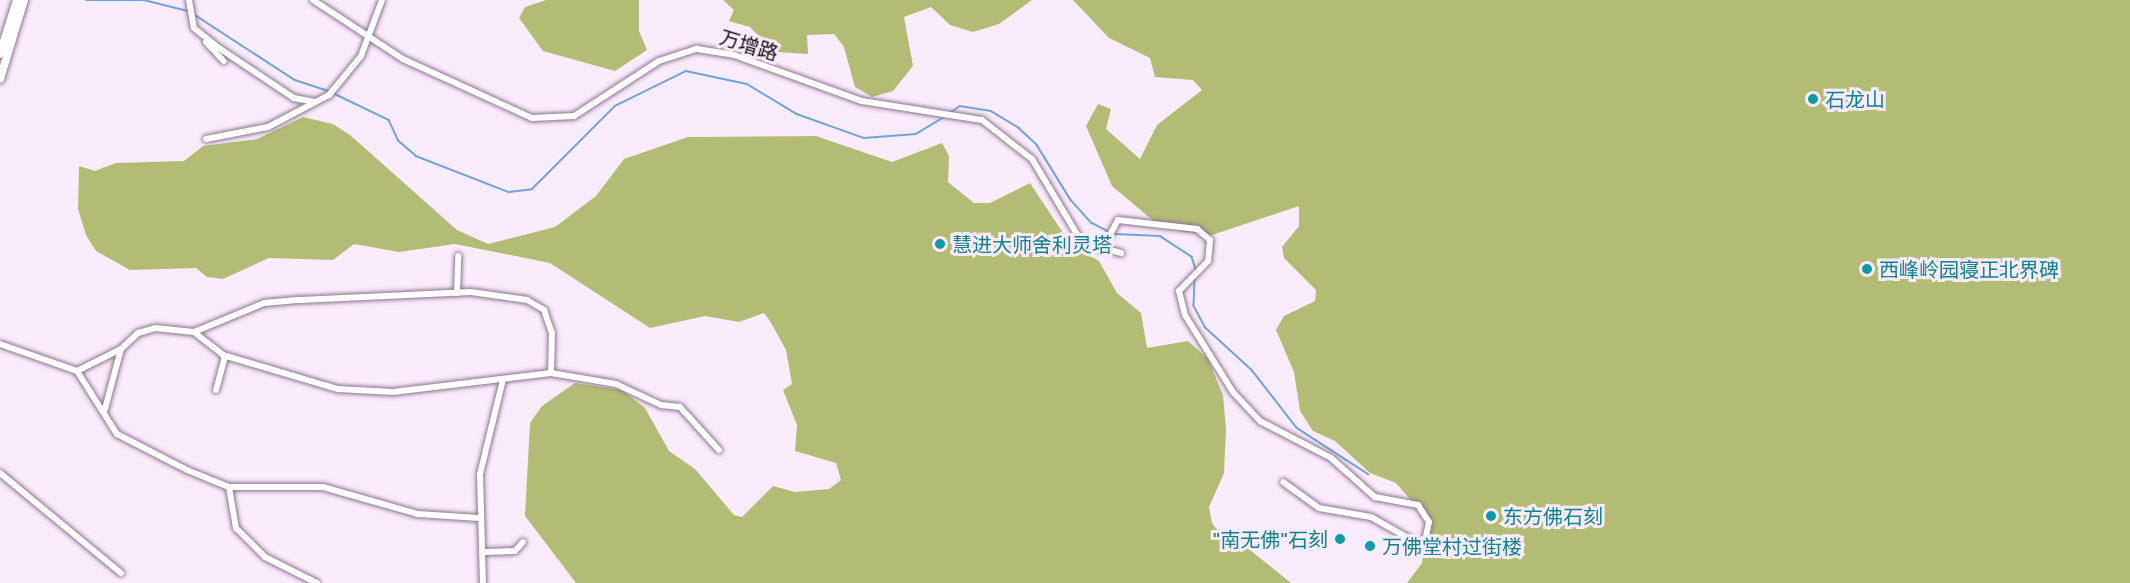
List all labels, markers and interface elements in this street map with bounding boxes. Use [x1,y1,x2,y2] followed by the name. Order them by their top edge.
[717,25,781,65] street label: 万增路
[1825,87,1885,111] place label: 石龙山
[1806,92,1820,106] marker: 石龙山
[952,232,1112,256] place label: 慧进大师舍利灵塔
[933,237,947,251] marker: 慧进大师舍利灵塔
[1879,257,2059,281] place label: 西峰岭园寝正北界碑
[1860,262,1874,276] marker: 西峰岭园寝正北界碑
[1503,504,1603,528] place label: 东方佛石刻
[1484,509,1498,523] marker: 东方佛石刻
[1212,527,1328,551] place label: "南无佛"石刻
[1333,532,1347,546] marker: "南无佛"石刻
[1382,534,1522,558] place label: 万佛堂村过街楼
[1363,539,1377,553] marker: 万佛堂村过街楼

